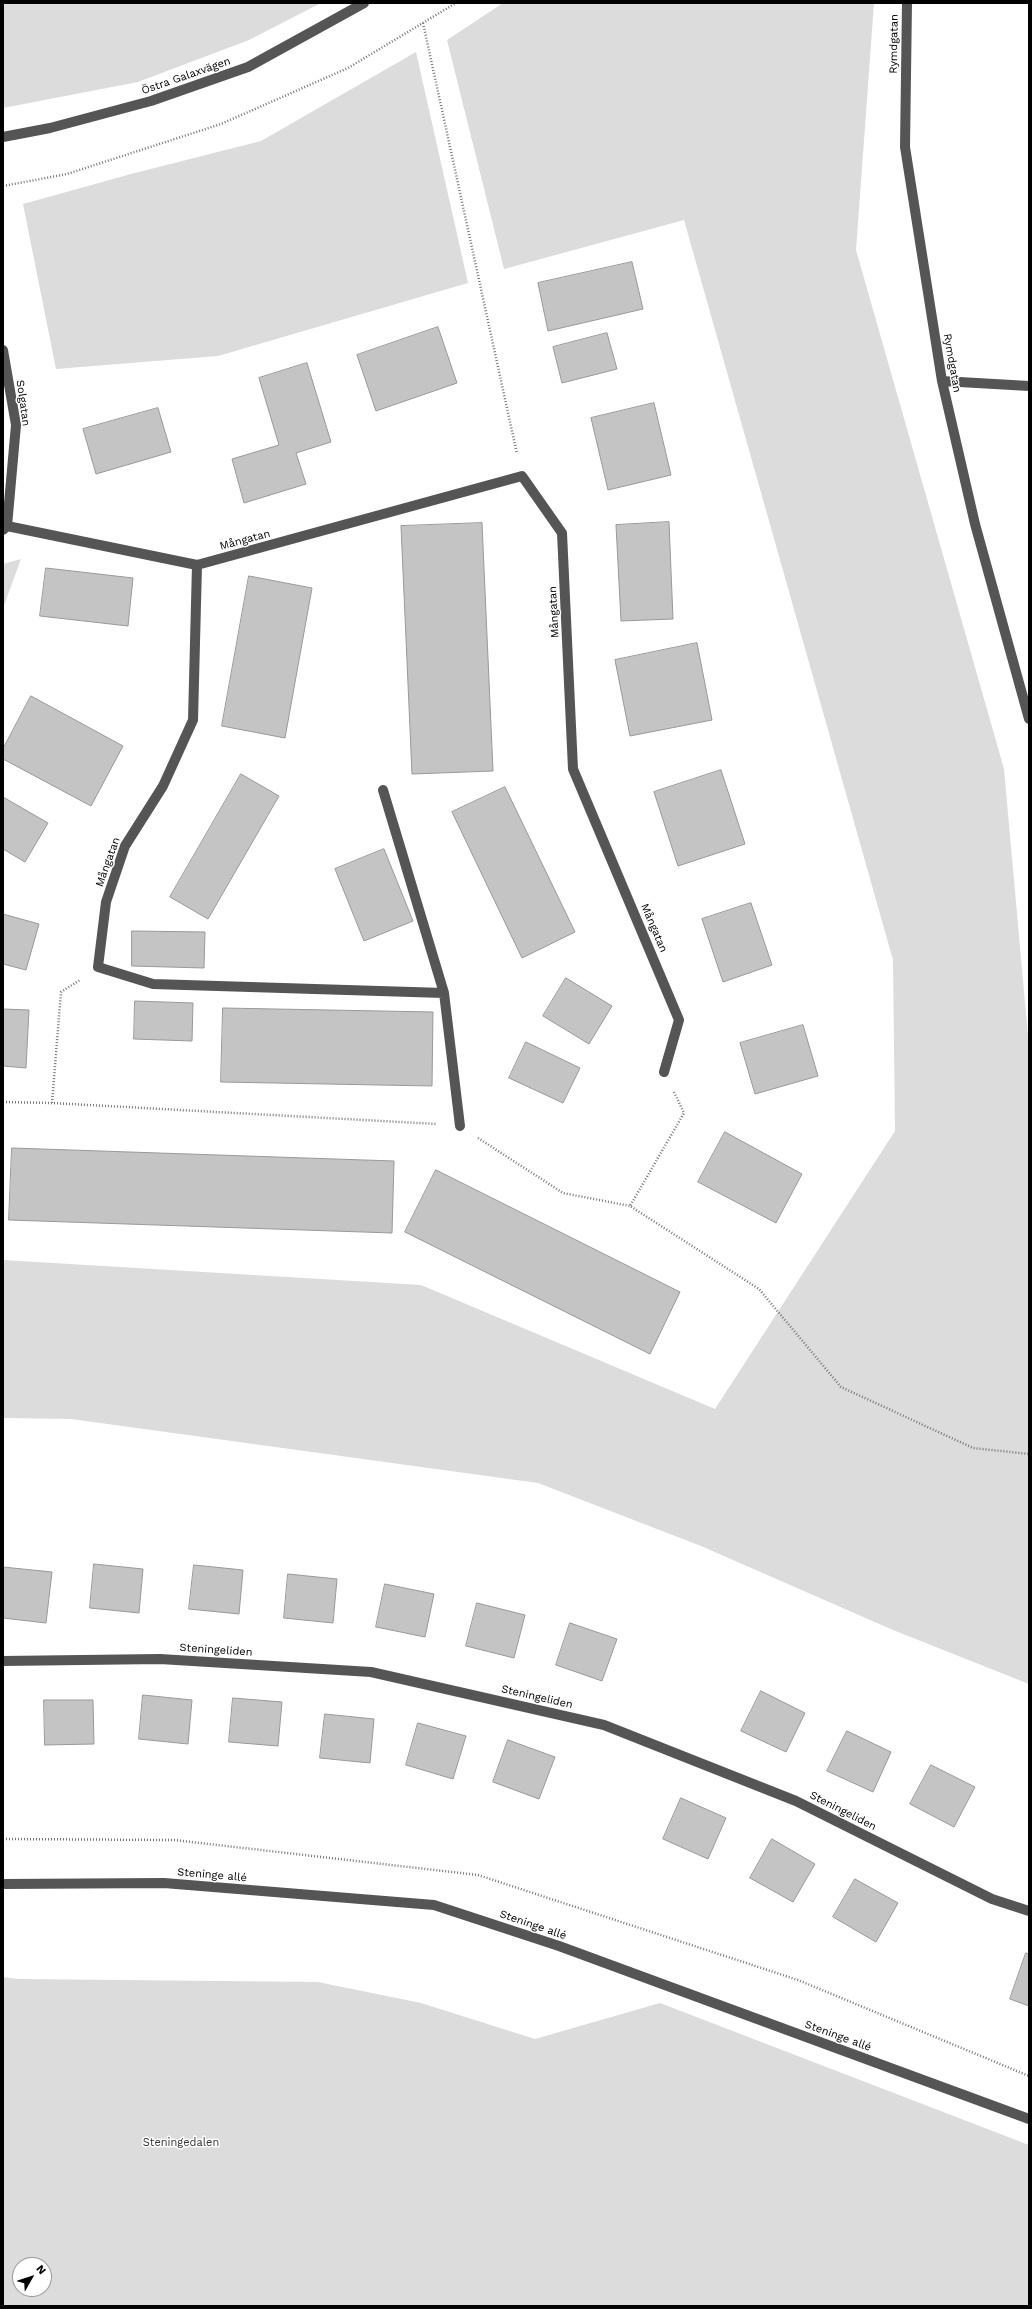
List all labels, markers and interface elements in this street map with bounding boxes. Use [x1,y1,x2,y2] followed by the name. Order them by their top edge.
[887,14,901,74] street label: Rymdgatan
[140,55,232,97] street label: Östra Galaxvägen
[940,333,964,393] street label: Rymdgatan
[13,379,33,427] street label: Solgatan
[218,527,272,553] street label: Mångatan
[546,586,562,638] street label: Mångatan
[93,835,123,889] street label: Mångatan
[638,902,670,954] street label: Mångatan
[179,1641,253,1659] street label: Steningeliden
[500,1682,574,1712] street label: Steningeliden
[807,1789,879,1833] street label: Steningeliden
[177,1865,247,1885] street label: Steninge allé
[498,1907,568,1943] street label: Steninge allé
[803,2018,873,2054] street label: Steninge allé
[143,2136,219,2150] park label: Steningedalen
[12,2257,52,2297] north arrow
[33,2263,49,2277] text: N

